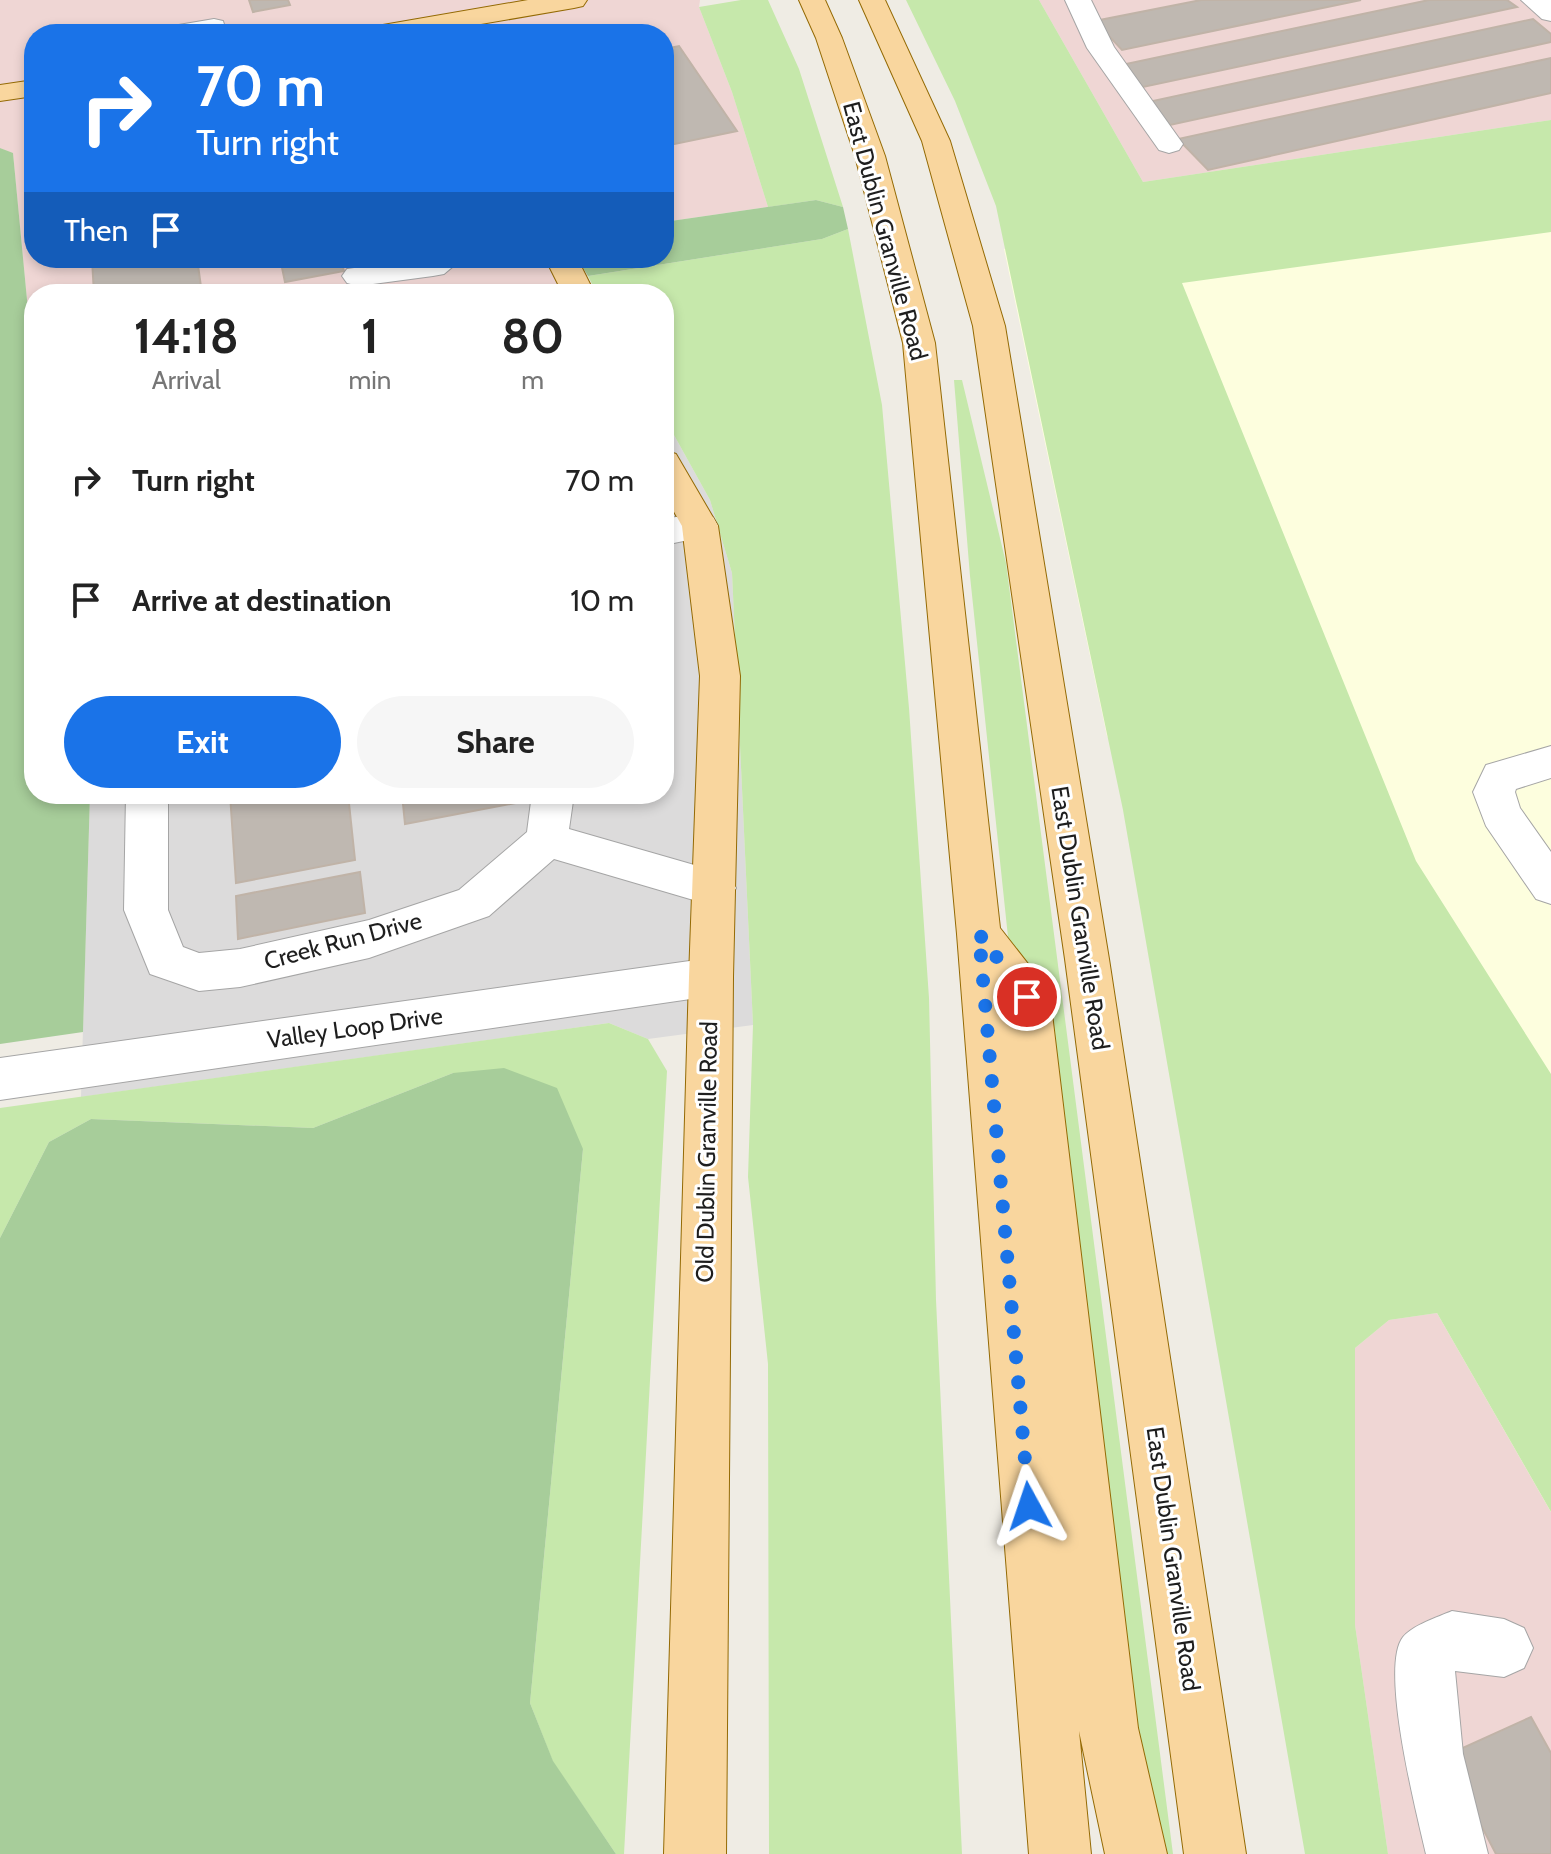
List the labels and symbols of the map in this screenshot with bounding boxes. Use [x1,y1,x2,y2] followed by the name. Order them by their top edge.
[837,98,934,364] street label: East Dublin Granville Road
[1045,784,1116,1052] street label: East Dublin Granville Road
[261,906,425,975] street label: Creek Run Drive
[993,963,1061,1031] pin
[265,1001,445,1054] street label: Valley Loop Drive
[690,1021,723,1283] street label: Old Dublin Granville Road
[1141,1425,1206,1693] street label: East Dublin Granville Road
[987,1464,1071,1548] position arrow

